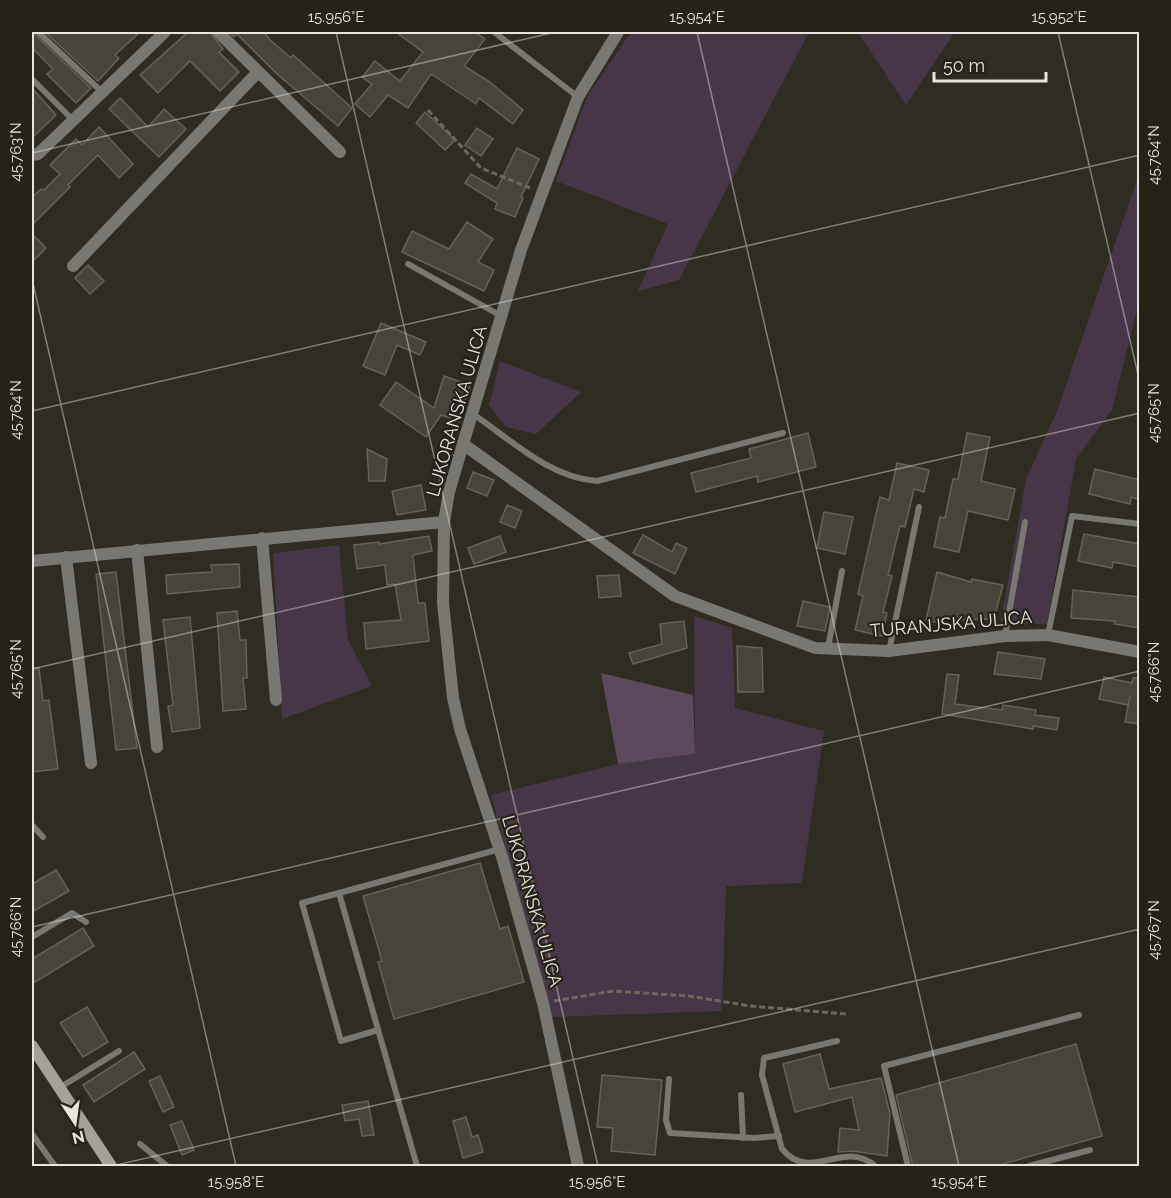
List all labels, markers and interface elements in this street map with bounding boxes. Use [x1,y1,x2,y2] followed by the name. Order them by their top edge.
[308,8,364,26] text: 15.956°E
[669,8,725,26] text: 15.954°E
[1031,8,1087,26] text: 15.952°E
[934,45,1046,83] scale bar
[943,55,985,76] text: 50 m
[7,122,25,182] text: 45.763°N
[1145,125,1163,185] text: 45.764°N
[422,323,491,499] street label: LUKORANSKA ULICA
[7,380,25,440] text: 45.764°N
[1145,383,1163,443] text: 45.765°N
[869,606,1033,641] street label: TURANJSKA ULICA
[7,639,25,699] text: 45.765°N
[1145,642,1163,702] text: 45.766°N
[498,813,567,989] street label: LUKORANSKA ULICA
[7,897,25,957] text: 45.766°N
[1145,900,1163,960] text: 45.767°N
[45,1093,105,1153] north arrow
[70,1126,86,1148] text: N
[208,1173,264,1191] text: 15.958°E
[569,1173,625,1191] text: 15.956°E
[931,1173,987,1191] text: 15.954°E

